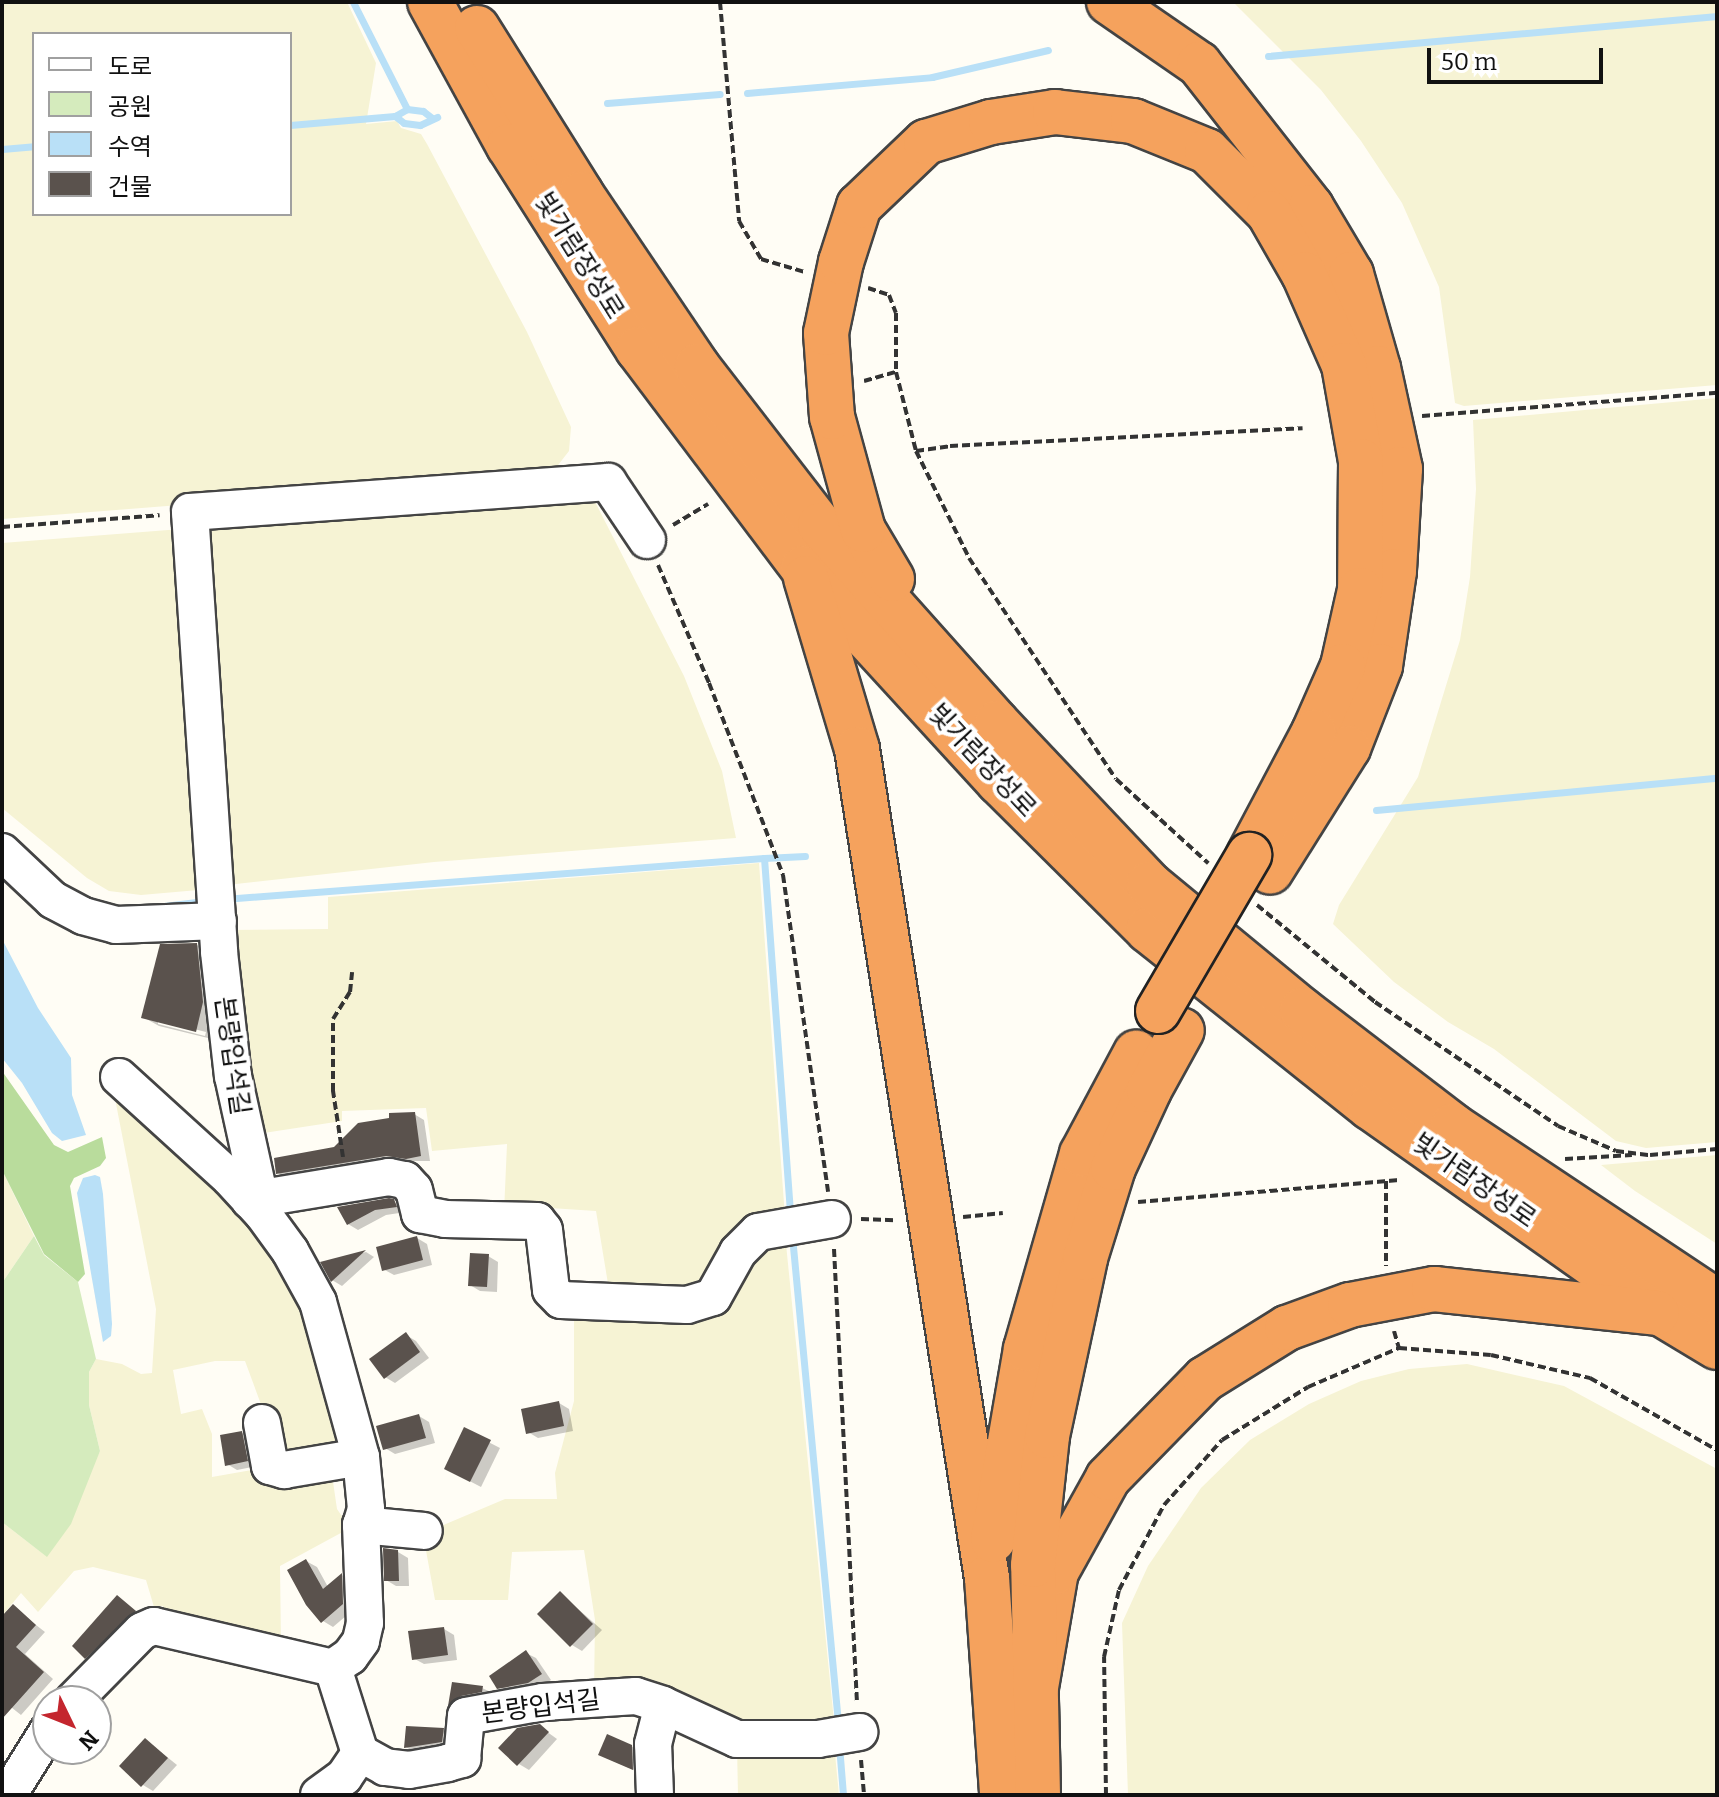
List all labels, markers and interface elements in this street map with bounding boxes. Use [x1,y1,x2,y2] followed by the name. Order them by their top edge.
[32,32,292,216] legend
[1431,32,1607,82] scale bar
[1441,48,1497,76] text: 50 m
[108,53,152,81] text: 도로
[108,93,152,121] text: 공원
[108,133,152,161] text: 수역
[108,173,152,201] text: 건물
[528,187,630,325] street label: 빛가람장성로
[922,698,1042,824] street label: 빛가람장성로
[208,995,256,1117] street label: 본량입석길
[1406,1127,1542,1235] street label: 빛가람장성로
[480,1684,602,1730] street label: 본량입석길
[32,1685,112,1765] north arrow
[73,1725,104,1756] text: N

